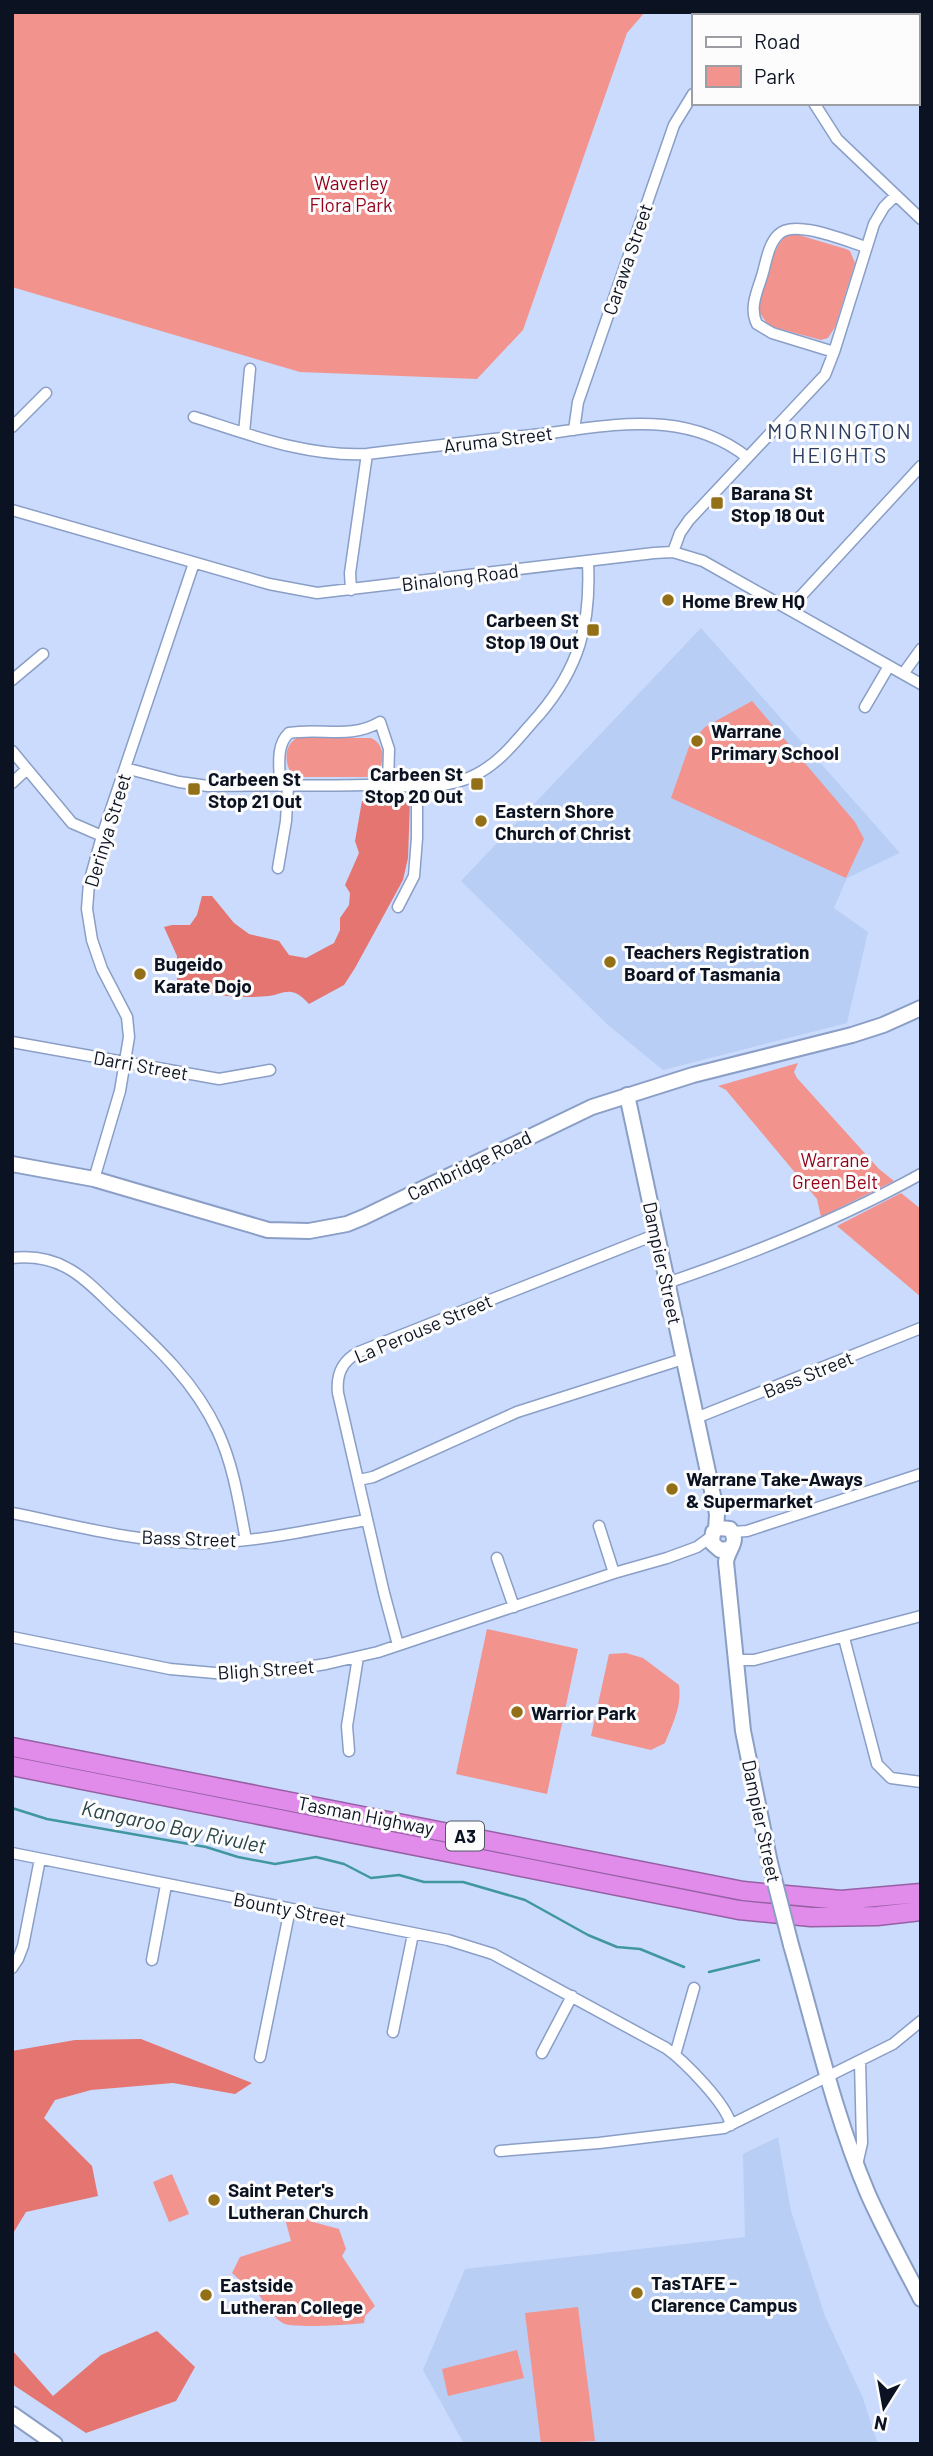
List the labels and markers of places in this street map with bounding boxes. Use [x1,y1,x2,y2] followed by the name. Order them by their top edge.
[731,481,825,526] place label: Barana St Stop 18 Out
[709,495,725,511] marker: Barana St Stop 18 Out
[682,589,805,612] place label: Home Brew HQ
[660,592,676,608] marker: Home Brew HQ
[485,608,579,653] place label: Carbeen St Stop 19 Out
[585,622,601,638] marker: Carbeen St Stop 19 Out
[711,719,839,764] place label: Warrane Primary School
[689,733,705,749] marker: Warrane Primary School
[365,762,463,807] place label: Carbeen St Stop 20 Out
[208,767,302,812] place label: Carbeen St Stop 21 Out
[469,776,485,792] marker: Carbeen St Stop 20 Out
[186,781,202,797] marker: Carbeen St Stop 21 Out
[495,799,631,844] place label: Eastern Shore Church of Christ
[473,813,489,829] marker: Eastern Shore Church of Christ
[624,940,809,985] place label: Teachers Registration Board of Tasmania
[154,952,252,997] place label: Bugeido Karate Dojo
[602,954,618,970] marker: Teachers Registration Board of Tasmania
[132,966,148,982] marker: Bugeido Karate Dojo
[686,1467,863,1512] place label: Warrane Take-Aways & Supermarket
[664,1481,680,1497] marker: Warrane Take-Aways & Supermarket
[531,1701,636,1724] place label: Warrior Park
[509,1704,525,1720] marker: Warrior Park
[228,2178,368,2223] place label: Saint Peter's Lutheran Church
[206,2192,222,2208] marker: Saint Peter's Lutheran Church
[651,2271,797,2316] place label: TasTAFE - Clarence Campus
[220,2273,363,2318] place label: Eastside Lutheran College
[629,2285,645,2301] marker: TasTAFE - Clarence Campus
[198,2287,214,2303] marker: Eastside Lutheran College

